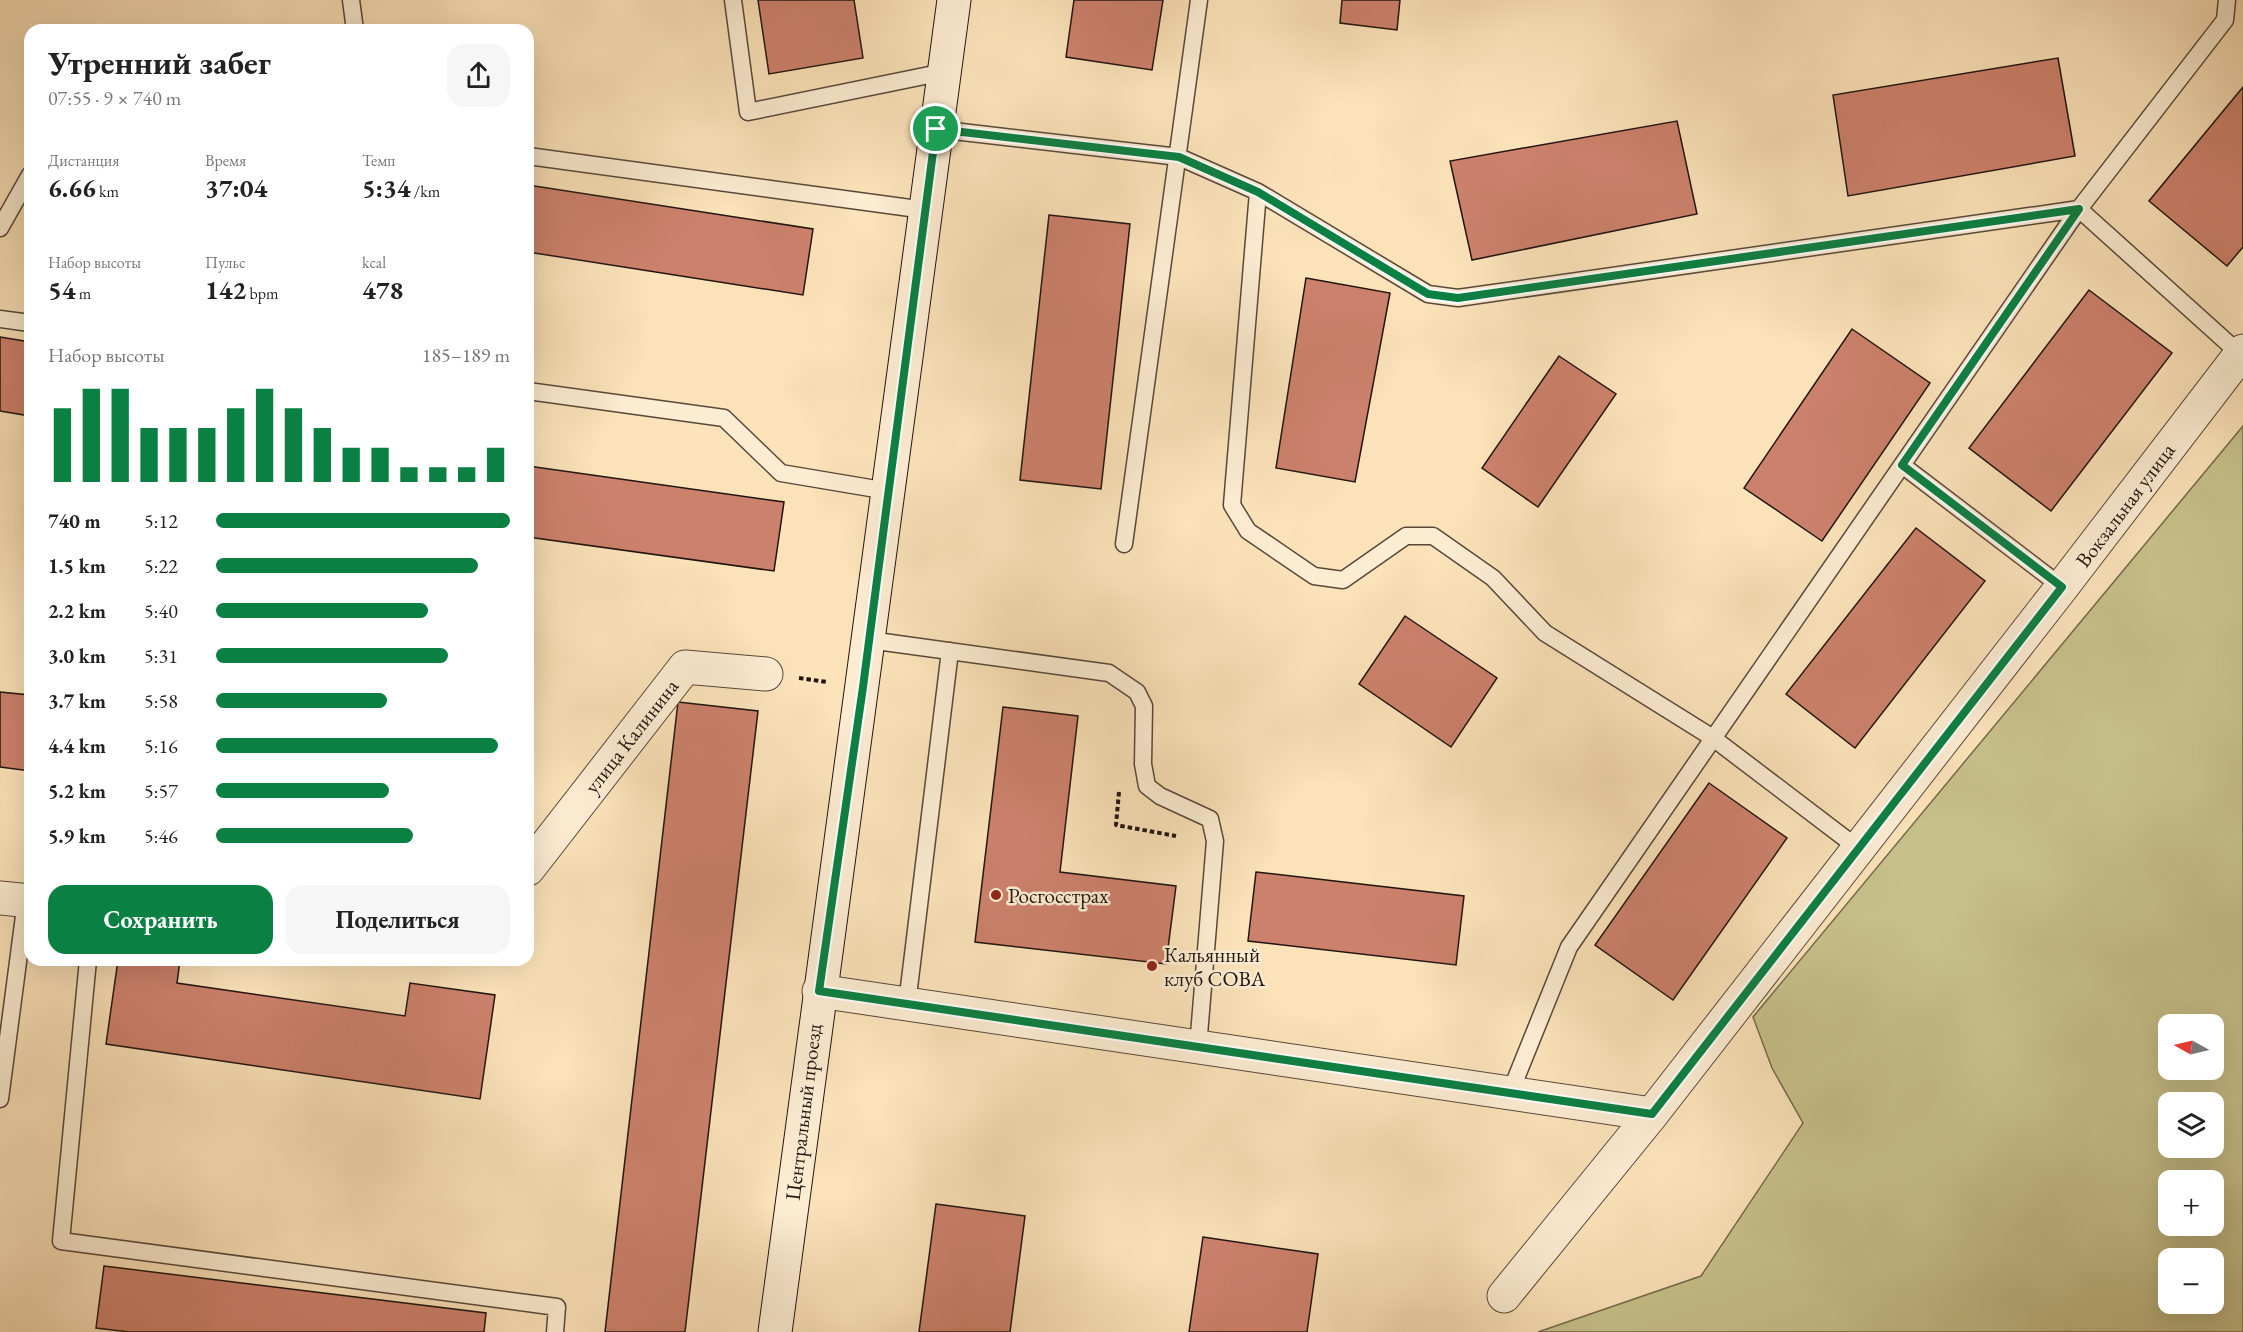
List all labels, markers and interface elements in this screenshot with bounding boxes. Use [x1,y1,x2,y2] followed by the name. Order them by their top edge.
[48,41,271,84] text: Утренний забег
[447,44,510,107] button: share
[48,85,181,111] text: 07:55 · 9 × 740 m
[910,103,961,154] pin
[919,112,952,145] icon: arrive
[48,150,119,171] text: Дистанция
[205,150,246,171] text: Время
[362,150,395,171] text: Темп
[48,171,96,205] text: 6.66
[205,171,267,205] text: 37:04
[362,171,411,205] text: 5:34
[96,181,119,202] text: km
[411,181,440,202] text: /km
[48,252,141,273] text: Набор высоты
[205,252,246,273] text: Пульс
[362,252,386,273] text: kcal
[48,273,76,307] text: 54
[205,273,246,307] text: 142
[362,273,403,307] text: 478
[76,283,91,304] text: m
[246,283,278,304] text: bpm
[48,342,164,368] text: Набор высоты
[422,342,510,368] text: 185–189 m
[2069,437,2181,573] street label: Вокзальная улица
[48,508,101,534] text: 740 m
[144,508,178,534] text: 5:12
[48,553,106,579] text: 1.5 km
[144,553,178,579] text: 5:22
[48,598,106,624] text: 2.2 km
[144,598,178,624] text: 5:40
[48,643,106,669] text: 3.0 km
[144,643,178,669] text: 5:31
[578,673,685,799] street label: улица Калинина
[48,688,106,714] text: 3.7 km
[144,688,178,714] text: 5:58
[48,733,106,759] text: 4.4 km
[144,733,178,759] text: 5:16
[48,778,106,804] text: 5.2 km
[144,778,178,804] text: 5:57
[48,823,106,849] text: 5.9 km
[144,823,178,849] text: 5:46
[1008,882,1108,909] place label: Росгосстрах
[48,885,273,954] button: Сохранить
[285,885,510,954] button: Поделиться
[989,888,1003,902] marker: Росгосстрах
[1164,941,1266,992] place label: Кальянный клуб СОВА
[1145,959,1159,973] marker: Кальянный клуб СОВА
[2158,1014,2224,1080] north arrow
[2158,1014,2224,1314] map controls
[779,1022,827,1202] street label: Центральный проезд
[2158,1092,2224,1158] button: layers
[2158,1170,2224,1236] button: +
[2158,1248,2224,1314] button: −

